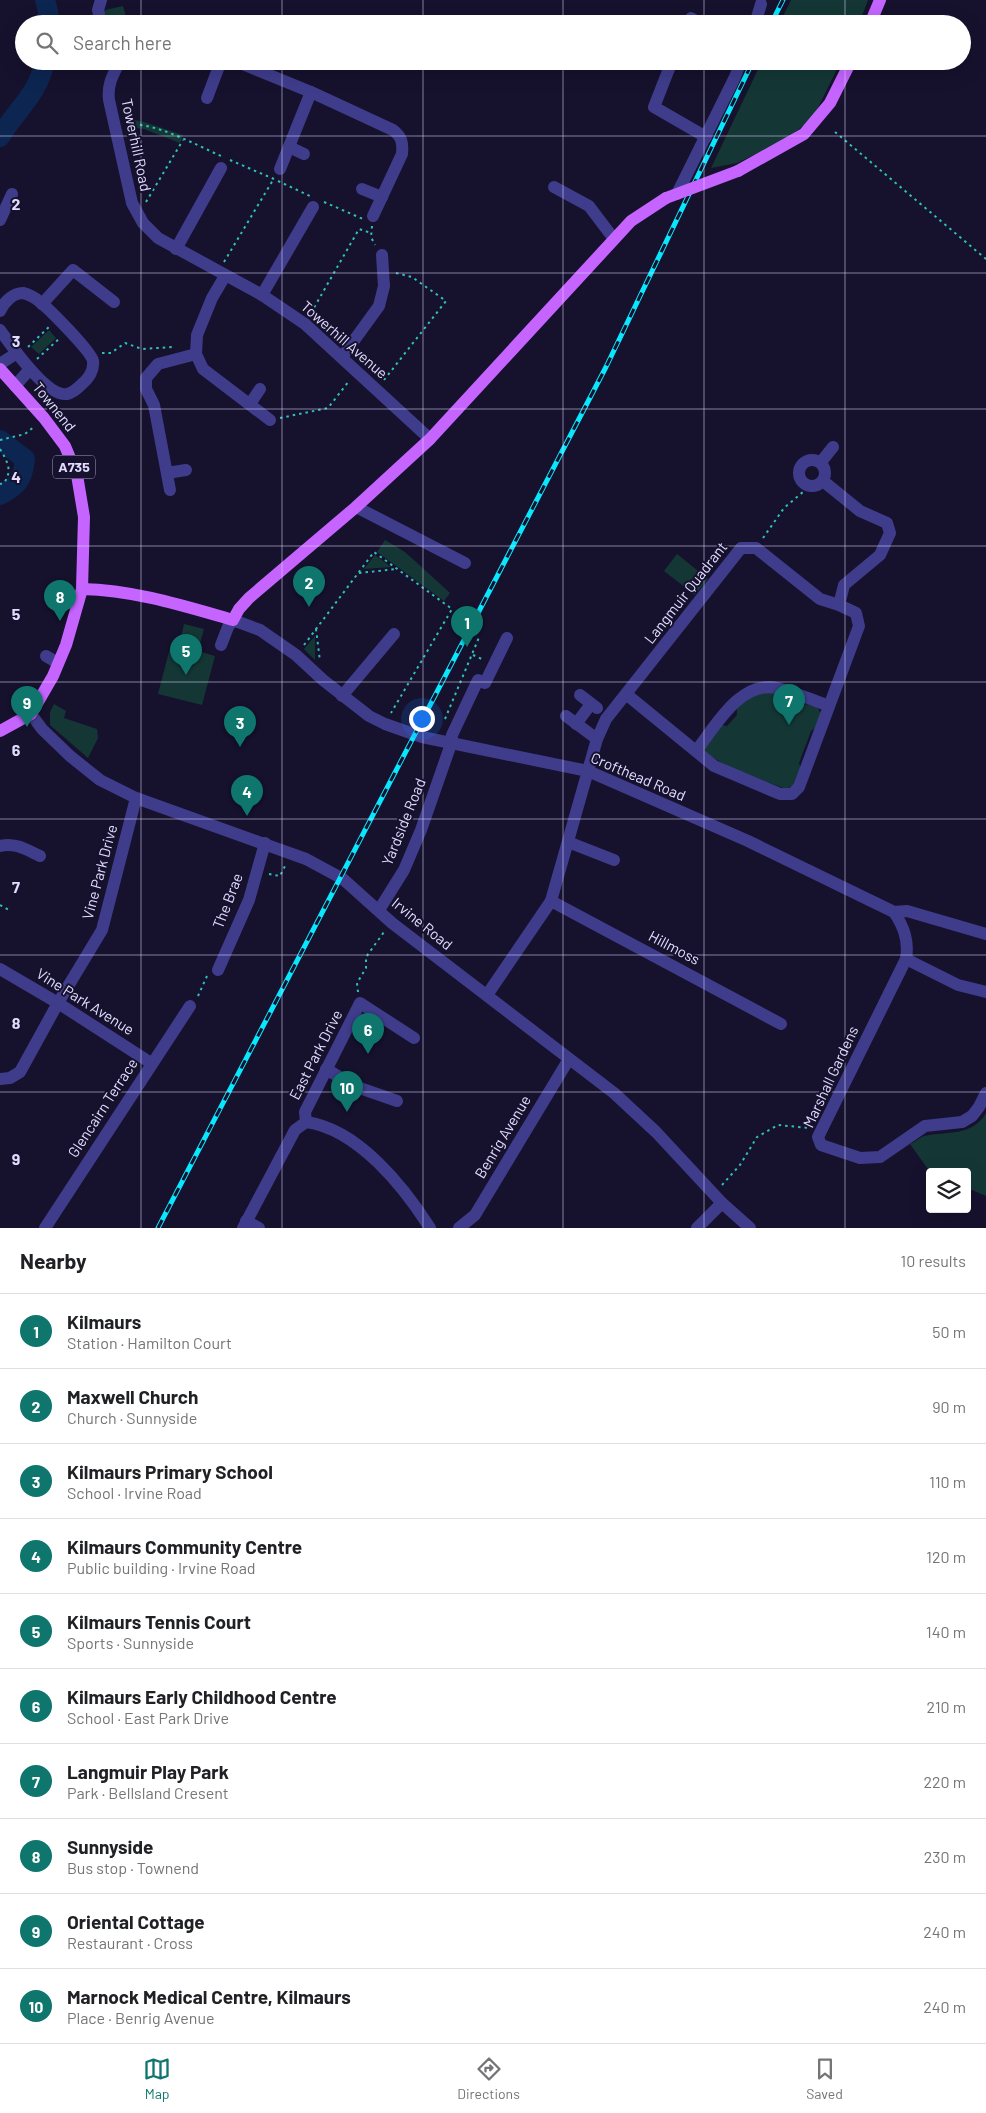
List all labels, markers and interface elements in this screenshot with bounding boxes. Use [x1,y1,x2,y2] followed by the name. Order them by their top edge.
[15,15,971,70] search box
[33,29,61,57] icon: search
[73,31,172,54] text: Search here
[118,97,156,193] street label: Towerhill Road
[12,194,21,213] text: 2
[298,297,392,382] street label: Towerhill Avenue
[12,331,20,350] text: 3
[29,378,80,435] street label: Townend
[53,456,95,478] road number: A735
[11,467,21,486] text: 4
[640,538,731,647] street label: Langmuir Quadrant
[293,566,325,607] pin: 2
[44,580,76,621] pin: 8
[12,604,21,623] text: 5
[451,606,483,647] pin: 1
[170,634,202,675] pin: 5
[773,684,805,725] pin: 7
[11,686,43,727] pin: 9
[224,706,256,747] pin: 3
[409,706,435,732] your location
[12,740,21,759] text: 6
[588,748,689,804] street label: Crofthead Road
[231,775,263,816] pin: 4
[377,775,429,868] street label: Yardside Road
[78,822,120,921] street label: Vine Park Drive
[208,870,246,931] street label: The Brae
[12,877,20,896] text: 7
[389,893,457,953] street label: Irvine Road
[646,926,703,968] street label: Hillmoss
[33,964,138,1038] street label: Vine Park Avenue
[285,1007,345,1102] street label: East Park Drive
[12,1013,21,1032] text: 8
[352,1013,384,1054] pin: 6
[799,1023,862,1130] street label: Marshall Gardens
[64,1055,141,1160] street label: Glencairn Terrace
[331,1071,363,1112] pin: 10
[470,1092,534,1181] street label: Benrig Avenue
[12,1149,20,1168] text: 9
[926,1168,971,1213] map controls
[926,1168,971,1213] button: layers
[20,1248,86,1273] text: Nearby
[901,1251,966,1270] text: 10 results
[67,1310,141,1333] text: Kilmaurs
[33,1322,39,1341] text: 1
[932,1322,966,1341] text: 50 m
[67,1333,232,1352] text: Station · Hamilton Court
[67,1385,198,1408] text: Maxwell Church
[32,1397,40,1416] text: 2
[932,1397,966,1416] text: 90 m
[67,1408,197,1427] text: Church · Sunnyside
[67,1460,273,1483] text: Kilmaurs Primary School
[32,1472,40,1491] text: 3
[929,1472,966,1491] text: 110 m
[67,1483,202,1502] text: School · Irvine Road
[67,1535,302,1558] text: Kilmaurs Community Centre
[31,1547,41,1566] text: 4
[926,1547,966,1566] text: 120 m
[67,1558,256,1577] text: Public building · Irvine Road
[67,1610,251,1633] text: Kilmaurs Tennis Court
[32,1622,40,1641] text: 5
[926,1622,966,1641] text: 140 m
[67,1633,194,1652] text: Sports · Sunnyside
[67,1685,337,1708] text: Kilmaurs Early Childhood Centre
[32,1697,40,1716] text: 6
[927,1697,966,1716] text: 210 m
[67,1708,229,1727] text: School · East Park Drive
[67,1760,229,1783] text: Langmuir Play Park
[32,1772,40,1791] text: 7
[923,1772,966,1791] text: 220 m
[67,1783,229,1802] text: Park · Bellsland Cresent
[67,1835,153,1858] text: Sunnyside
[32,1847,40,1866] text: 8
[924,1847,966,1866] text: 230 m
[67,1858,199,1877] text: Bus stop · Townend
[67,1910,205,1933] text: Oriental Cottage
[32,1922,40,1941] text: 9
[923,1922,966,1941] text: 240 m
[67,1933,193,1952] text: Restaurant · Cross
[67,1985,351,2008] text: Marnock Medical Centre, Kilmaurs
[29,1997,43,2016] text: 10
[923,1997,966,2016] text: 240 m
[67,2008,215,2027] text: Place · Benrig Avenue
[143,2055,171,2102] tab: Map
[457,2055,520,2102] tab: Directions
[806,2055,843,2102] tab: Saved

